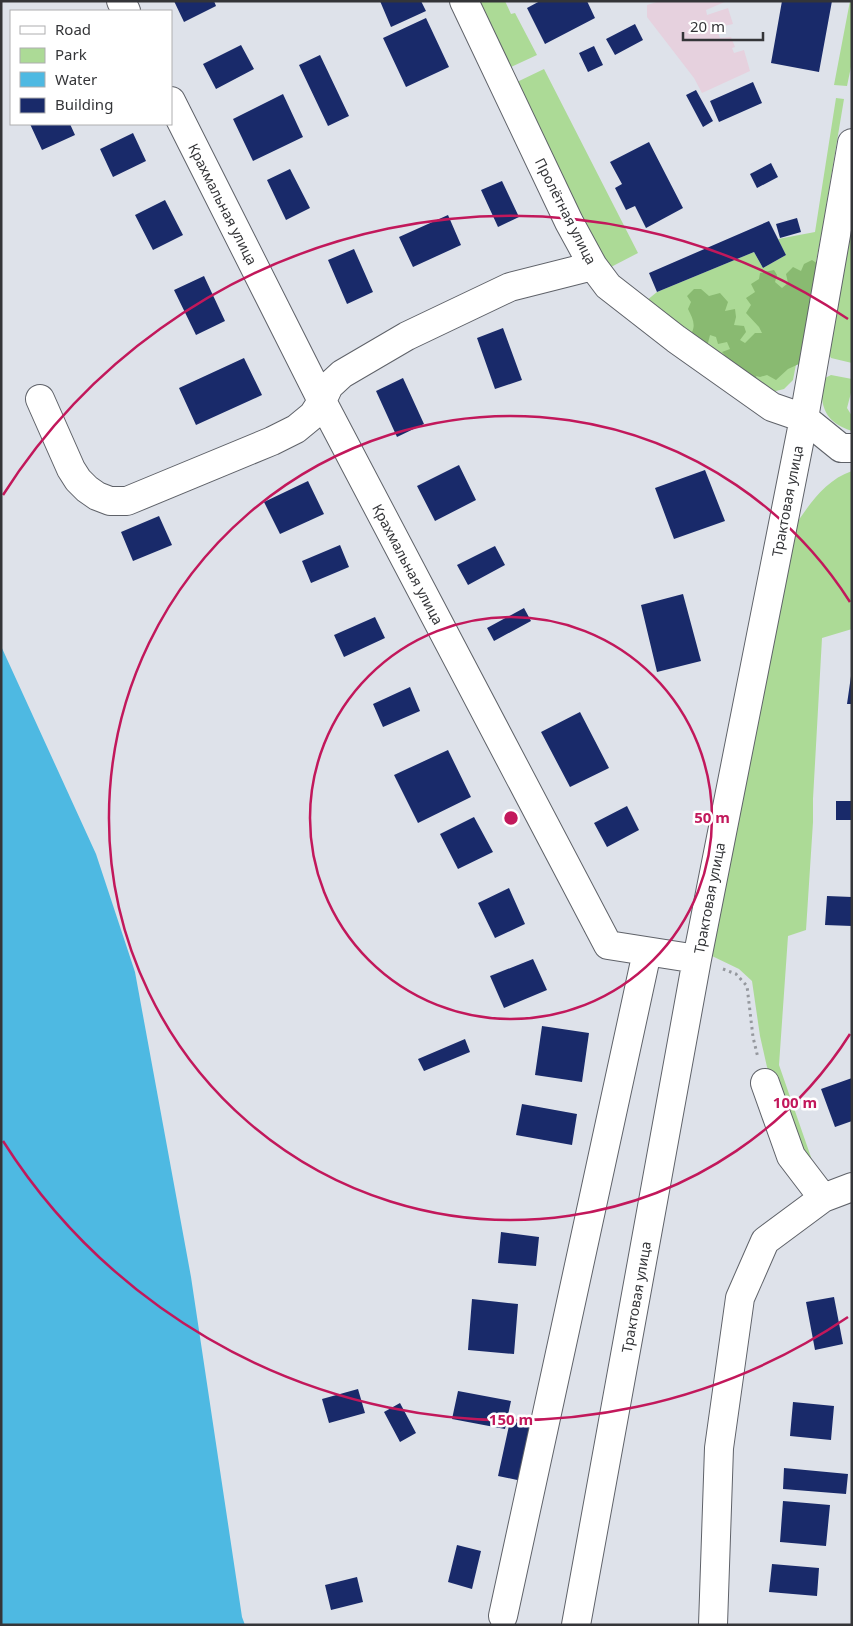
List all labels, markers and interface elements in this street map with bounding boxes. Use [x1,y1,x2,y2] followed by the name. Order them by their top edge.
[10,10,172,125] legend
[683,10,763,42] scale bar
[690,16,725,36] text: 20 m
[55,19,91,39] text: Road
[55,44,87,64] text: Park
[55,69,97,89] text: Water
[55,94,113,114] text: Building
[184,140,262,268] street label: Крахмальная улица
[531,154,601,268] street label: Пролётная улица
[767,444,807,558] street label: Трактовая улица
[368,500,448,628] street label: Крахмальная улица
[694,807,730,827] text: 50 m
[502,809,520,827] centre of rings
[689,841,729,955] street label: Трактовая улица
[773,1092,817,1112] text: 100 m
[617,1240,655,1354] street label: Трактовая улица
[489,1409,533,1429] text: 150 m

